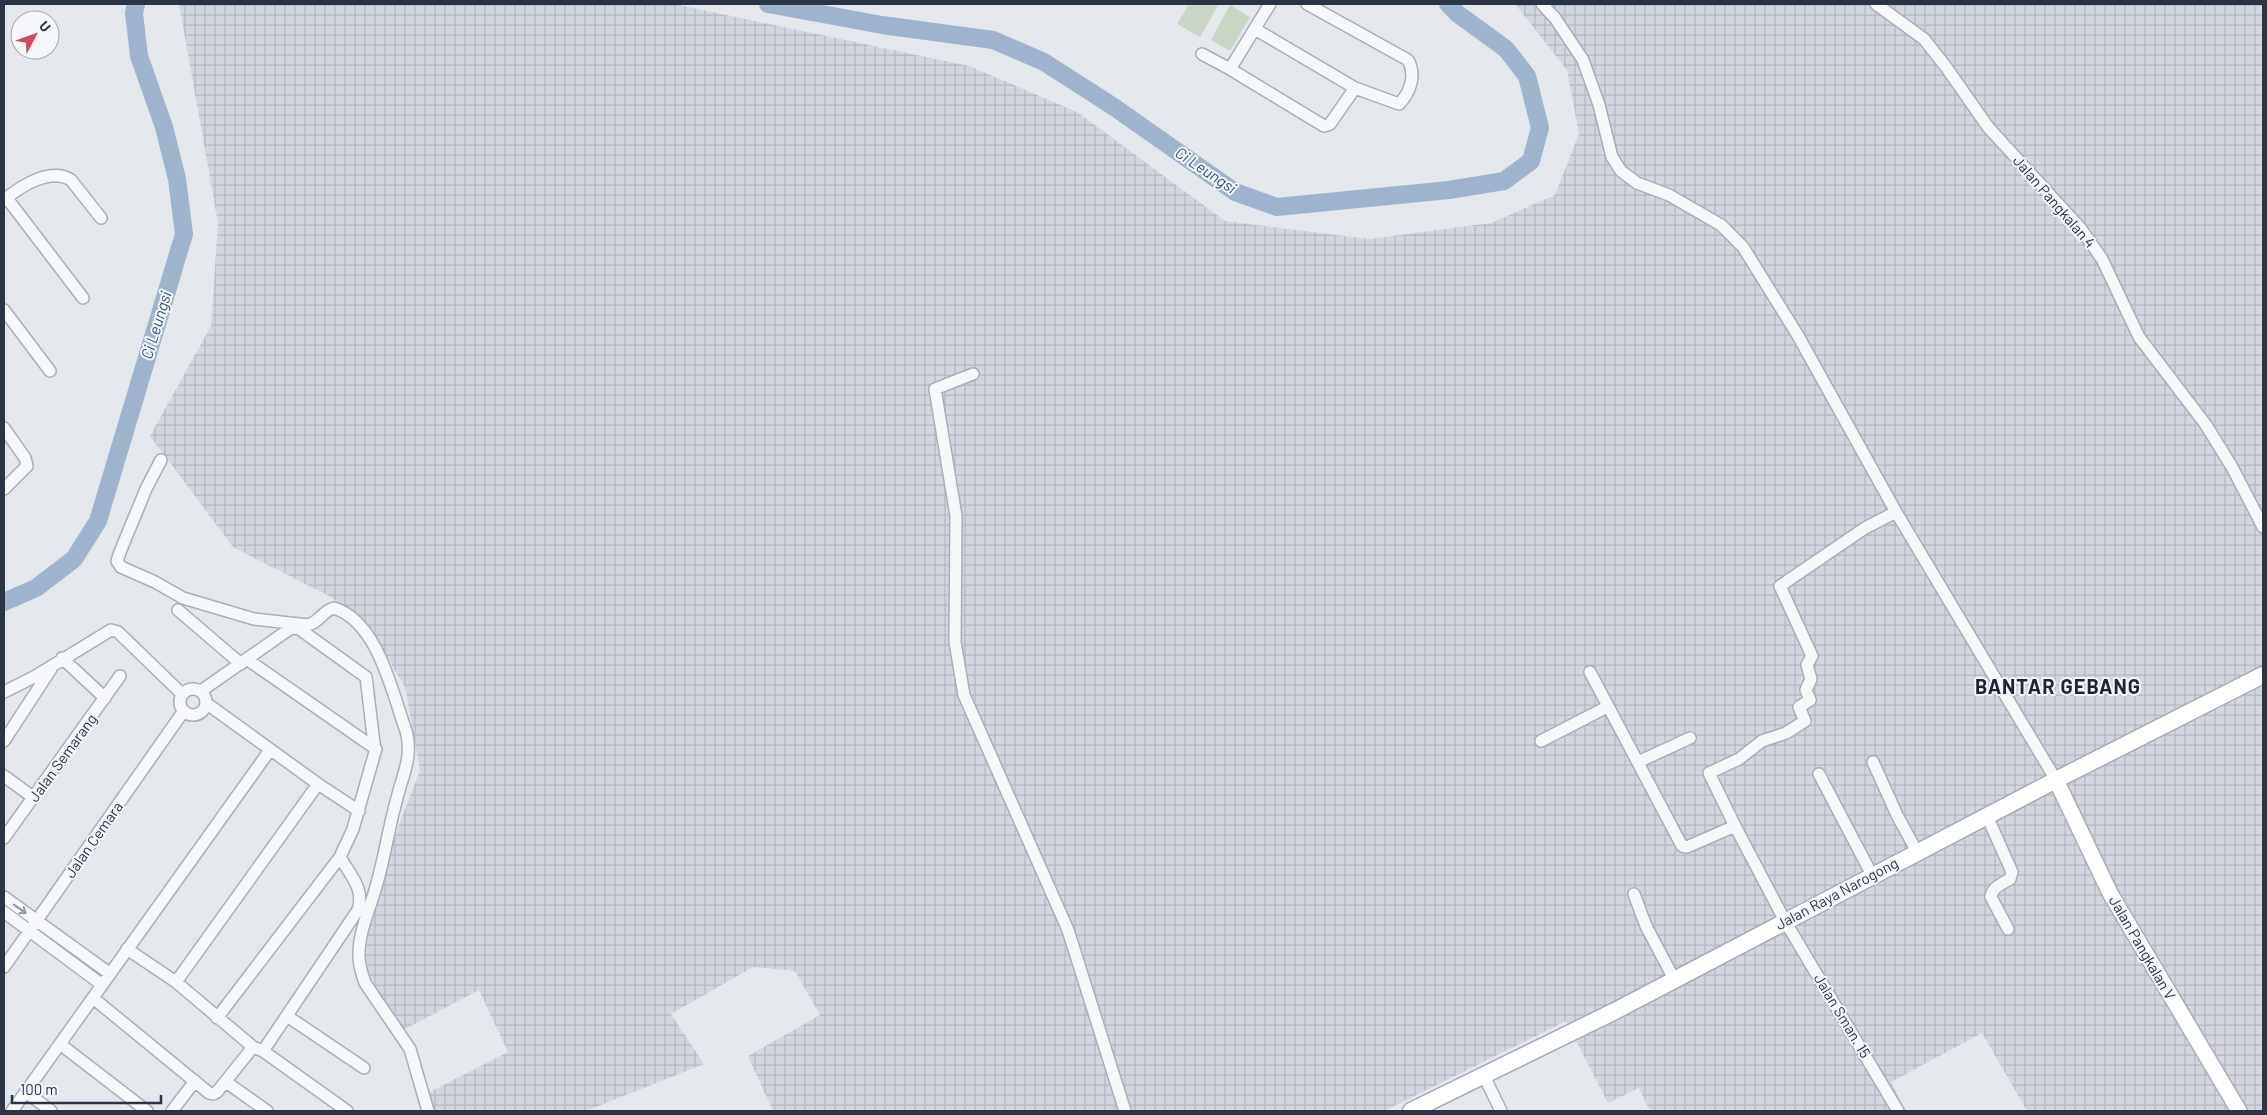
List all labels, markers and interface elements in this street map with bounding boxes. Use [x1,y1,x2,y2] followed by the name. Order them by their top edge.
[10,10,60,60] north arrow
[36,17,55,35] text: U
[1172,142,1241,197] water label: Ci Leungsi
[2010,151,2100,251] street label: Jalan Pangkalan 4
[136,289,175,361] water label: Ci Leungsi
[1975,674,2141,698] district label: BANTAR GEBANG
[24,710,100,805] street label: Jalan Semarang
[60,798,126,881] street label: Jalan Cemara
[1772,853,1901,933] street label: Jalan Raya Narogong
[2106,892,2180,1003] street label: Jalan Pangkalan V
[13,904,27,914] one-way arrow
[1811,970,1875,1061] street label: Jalan Sman. 15
[12,1072,161,1104] scale bar
[20,1080,58,1098] text: 100 m

